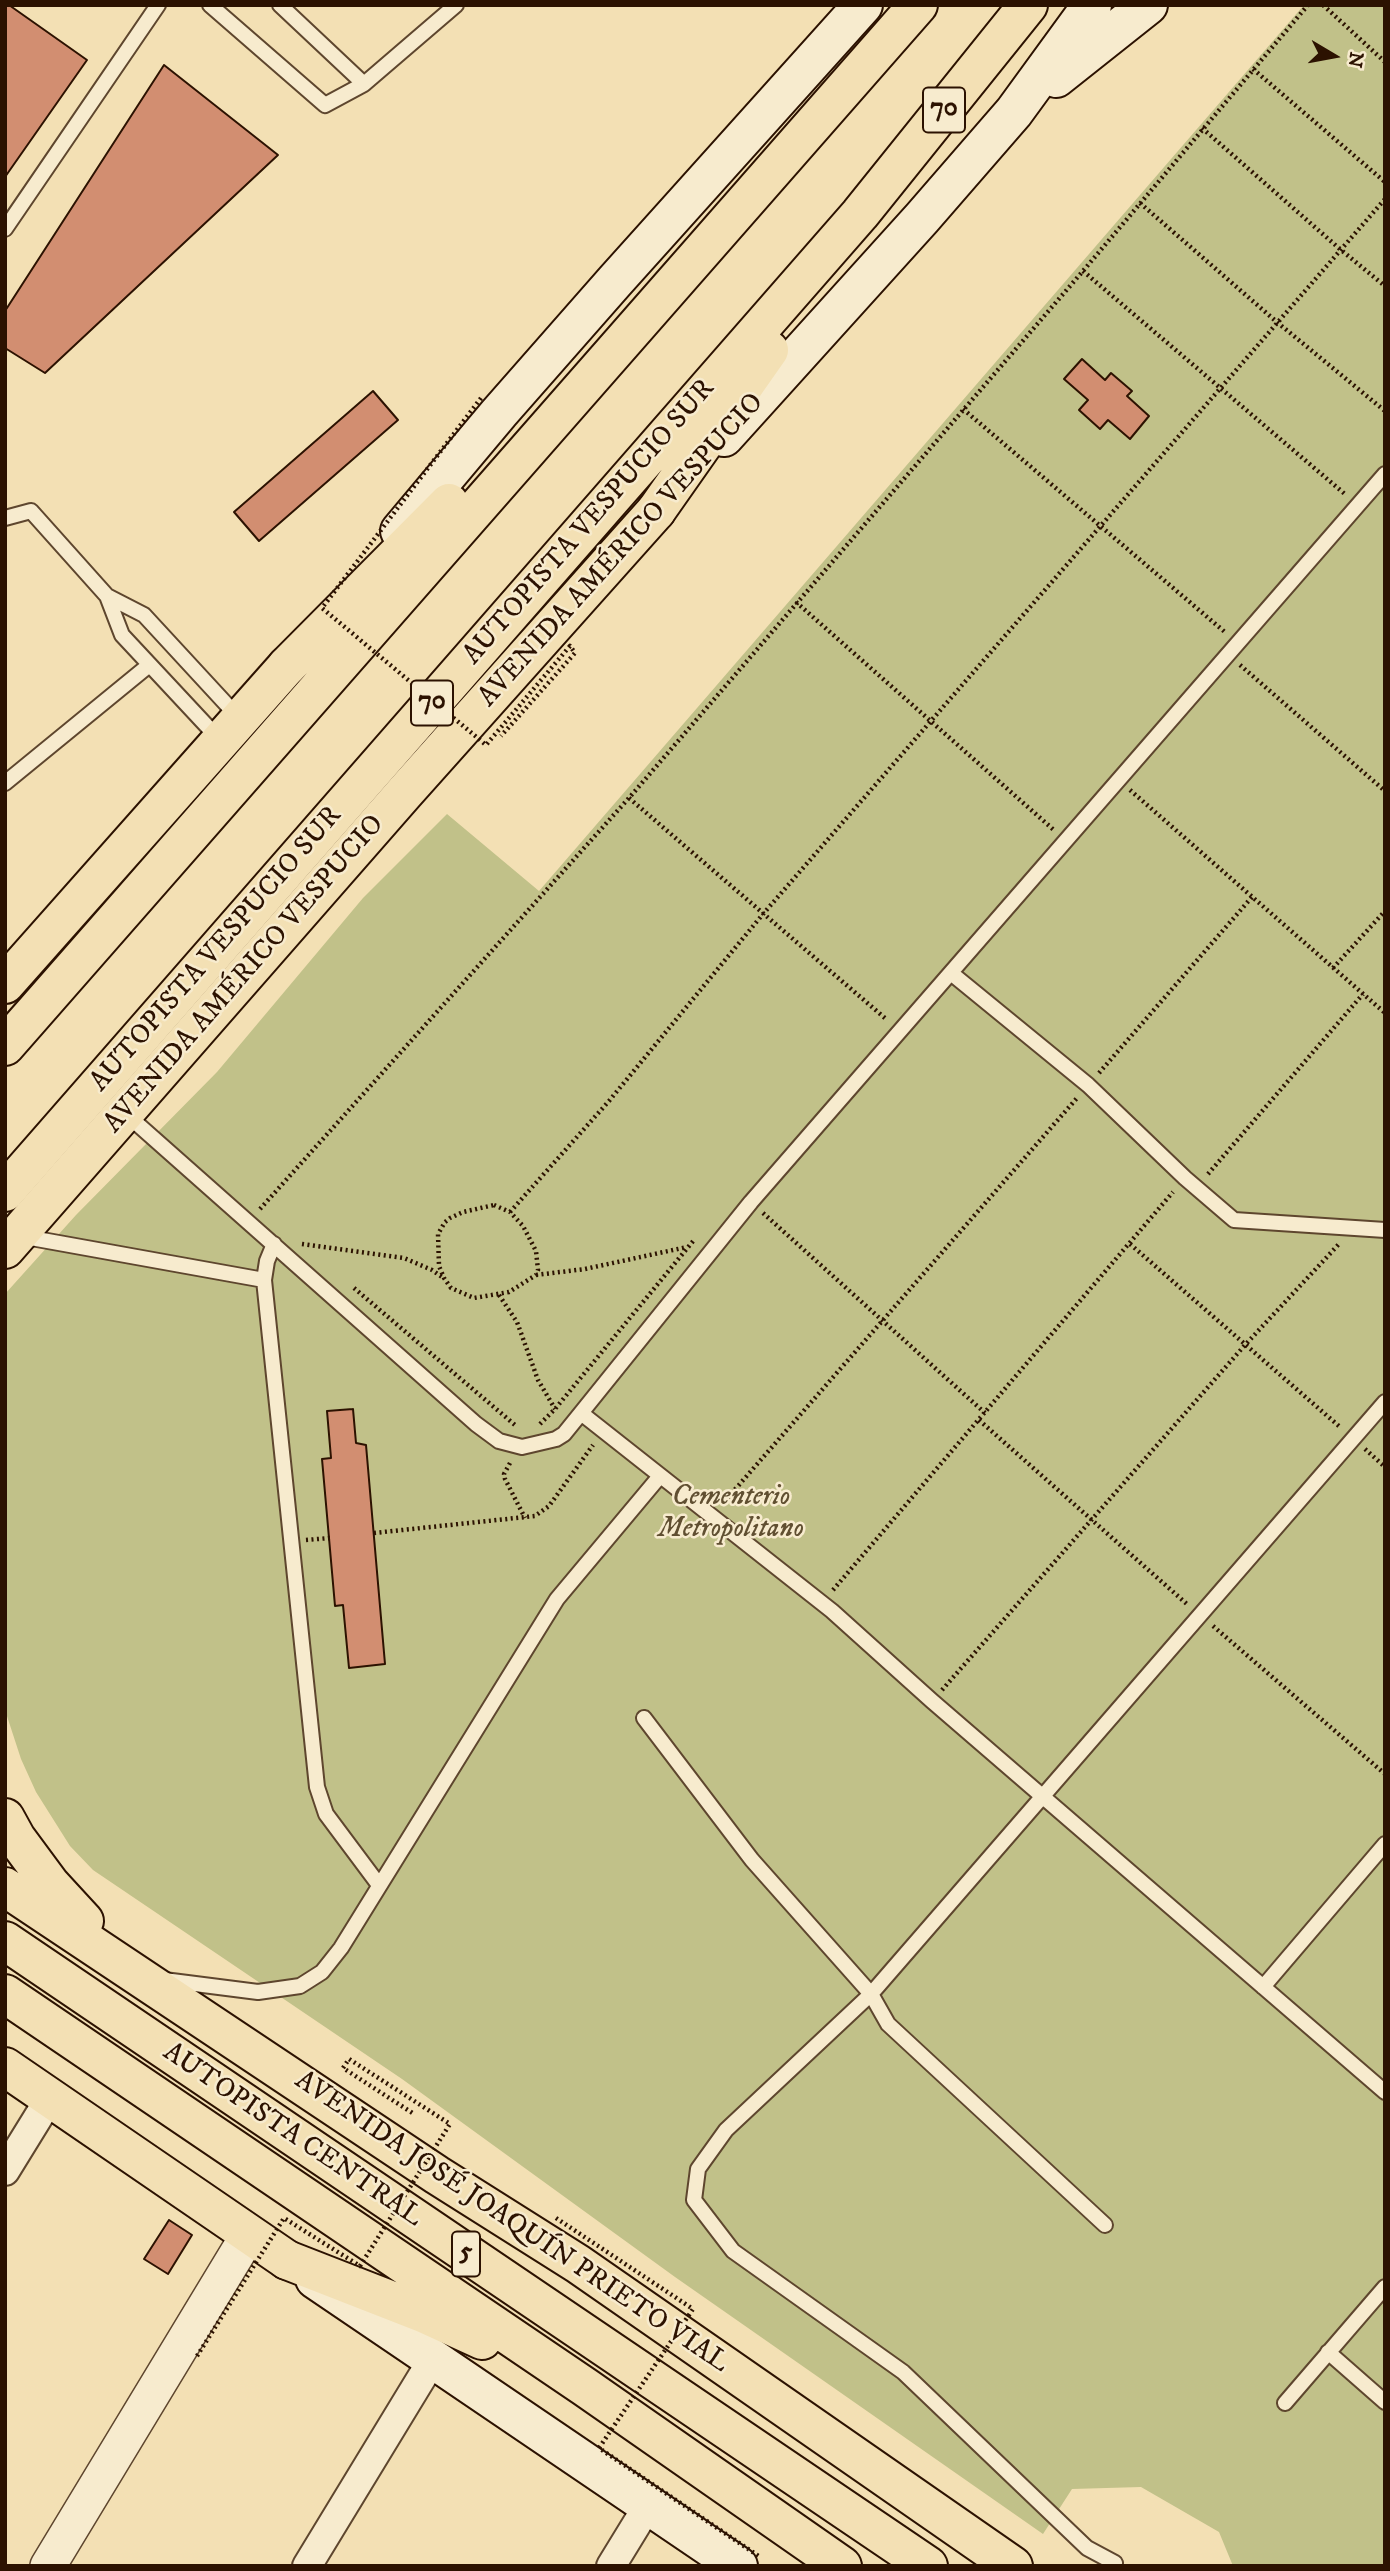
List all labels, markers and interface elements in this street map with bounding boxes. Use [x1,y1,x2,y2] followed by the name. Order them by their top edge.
[1299,21,1369,91] north arrow
[1342,50,1368,69] text: N
[923,88,965,132] road number: 70
[457,373,723,673] street label: AUTOPISTA VESPUCIO SUR
[472,387,772,715] street label: AVENIDA AMÉRICO VESPUCIO
[411,680,453,726] road number: 70
[84,800,350,1100] street label: AUTOPISTA VESPUCIO SUR
[98,809,392,1141] street label: AVENIDA AMÉRICO VESPUCIO
[658,1481,804,1547] park label: Cementerio Metropolitano
[156,2037,428,2235] street label: AUTOPISTA CENTRAL
[288,2065,734,2381] street label: AVENIDA JOSÉ JOAQUÍN PRIETO VIAL
[452,2232,480,2276] road number: 5

